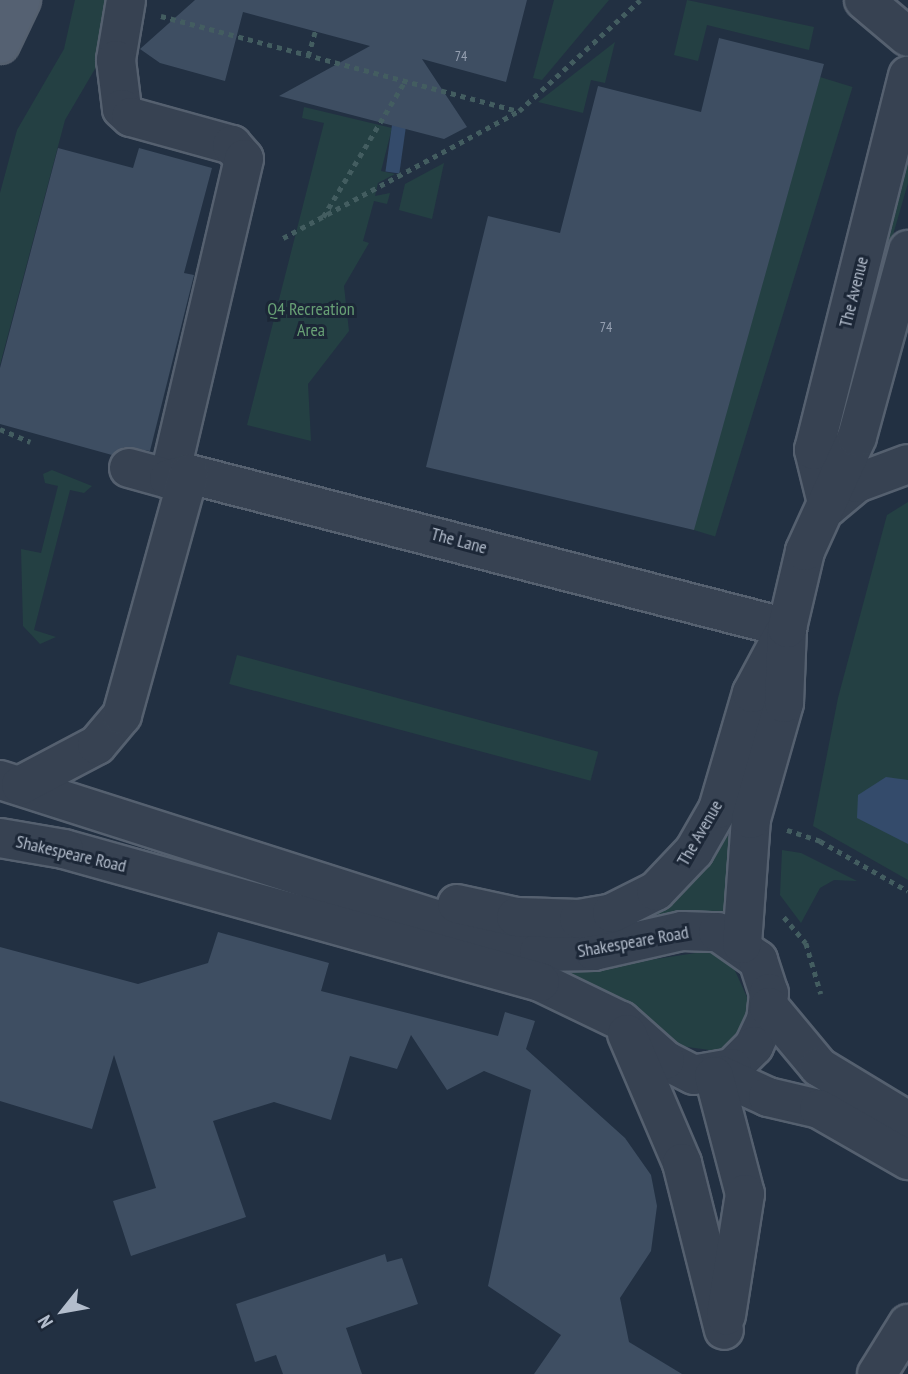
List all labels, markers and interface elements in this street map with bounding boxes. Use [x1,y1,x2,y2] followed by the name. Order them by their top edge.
[455,48,467,64] house number: 74
[835,254,873,330] street label: The Avenue
[267,299,355,342] park label: Q4 Recreation Area
[600,319,612,335] house number: 74
[429,523,489,559] street label: The Lane
[672,796,728,870] street label: The Avenue
[14,831,128,877] street label: Shakespeare Road
[576,922,690,962] street label: Shakespeare Road
[28,1276,98,1346] north arrow
[32,1311,58,1332] text: N

